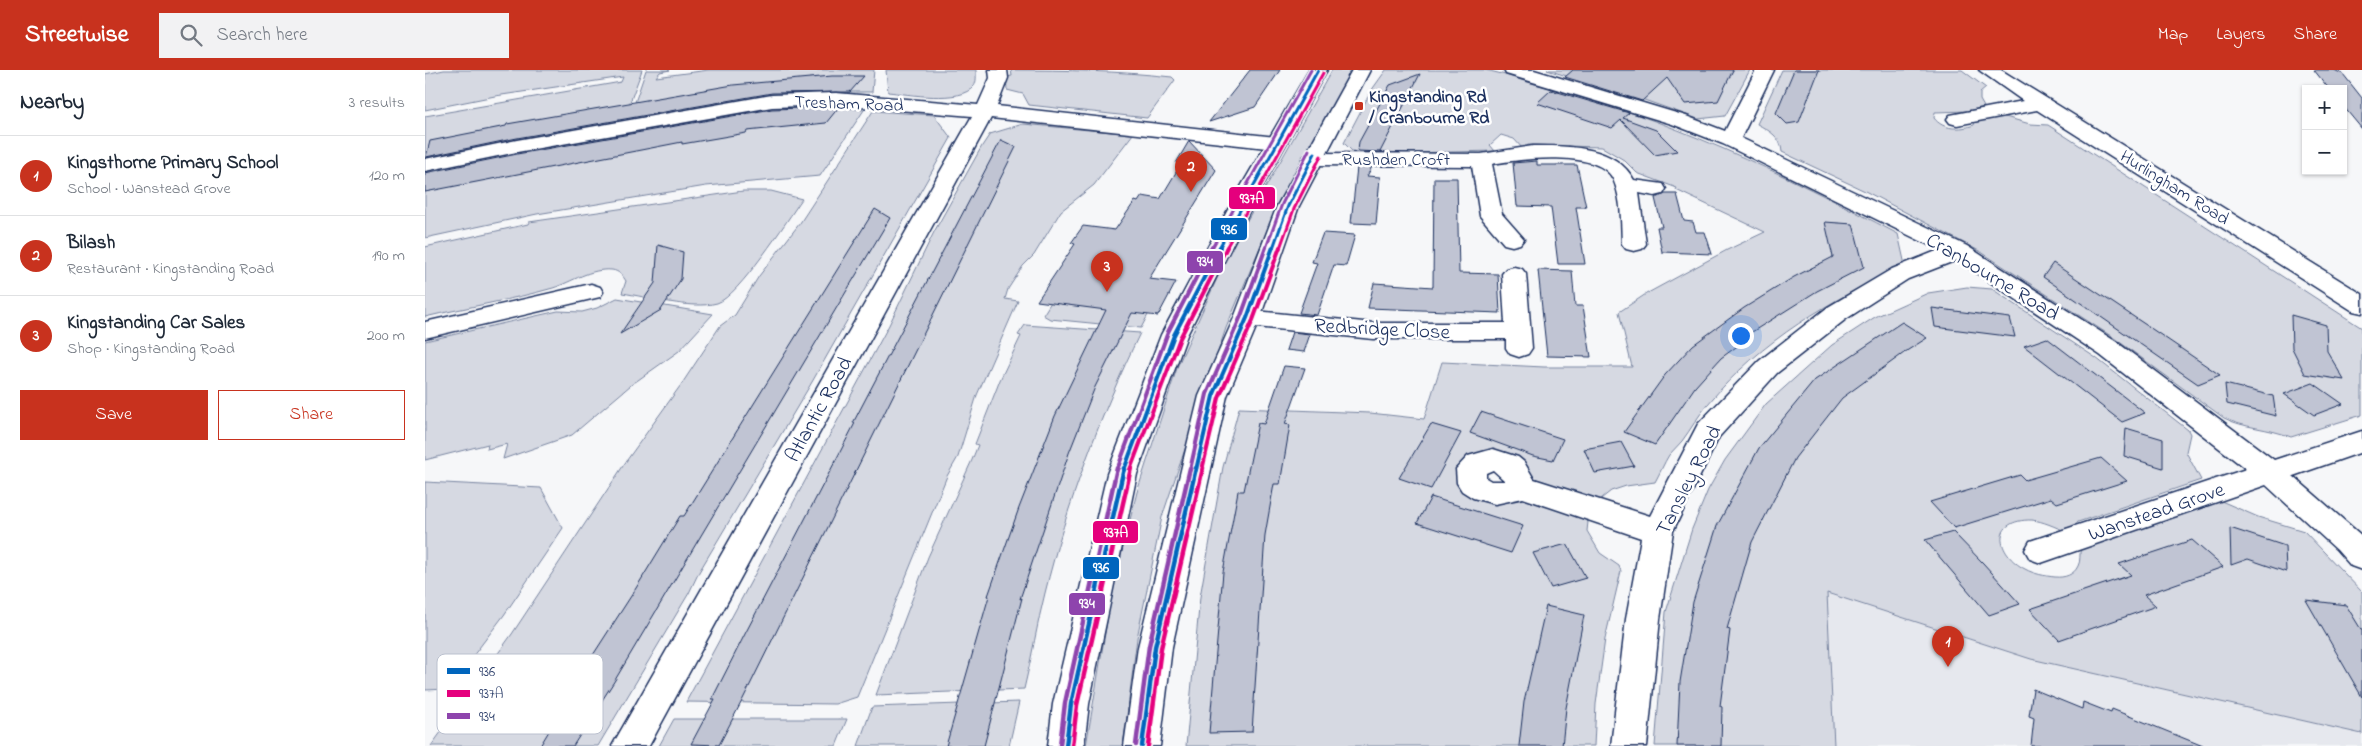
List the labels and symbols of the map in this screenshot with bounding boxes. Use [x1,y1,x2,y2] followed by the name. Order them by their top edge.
[1368,85,1490,132] place label: Kingstanding Rd / Cranbourne Rd
[794,90,904,120] street label: Tresham Road
[1353,100,1365,112] marker: Kingstanding Rd / Cranbourne Rd
[2114,145,2234,234] street label: Hurlingham Road
[1342,148,1450,174] street label: Rushden Croft
[1175,151,1207,192] pin: 2
[1228,186,1276,210] line badge: 937A
[1239,189,1265,210] text: 937A
[1210,217,1248,241] line badge: 936
[1220,220,1238,241] text: 936
[1920,226,2065,330] street label: Cranbourne Road
[1186,250,1224,274] line badge: 934
[1091,251,1123,292] pin: 3
[1196,252,1213,273] text: 934
[1313,311,1451,351] street label: Redbridge Close
[1728,323,1754,349] your location
[778,352,861,468] street label: Atlantic Road
[1649,420,1732,542] street label: Tansley Road
[2085,475,2229,550] street label: Wanstead Grove
[1092,520,1139,544] line badge: 937A
[1103,523,1129,544] text: 937A
[1082,556,1120,580] line badge: 936
[1092,558,1110,579] text: 936
[1068,592,1106,616] line badge: 934
[1078,594,1095,615] text: 934
[1932,626,1964,667] pin: 1
[437,654,603,734] legend
[479,662,495,683] text: 936
[479,684,503,705] text: 937A
[479,707,495,728] text: 934

